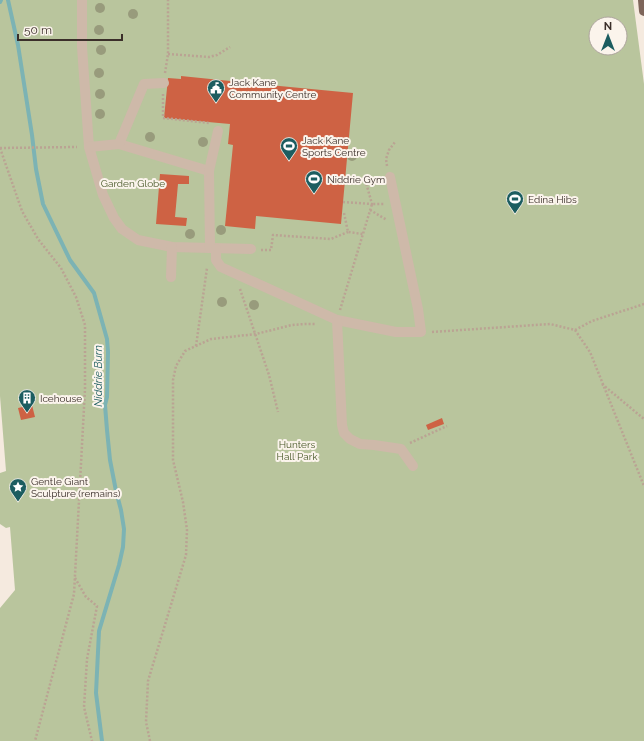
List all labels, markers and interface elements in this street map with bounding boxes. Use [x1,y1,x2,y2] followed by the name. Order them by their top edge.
[18,16,122,42] scale bar
[588,16,628,56] north arrow
[604,20,612,33] text: N
[24,23,52,37] text: 50 m
[229,77,316,100] place label: Jack Kane Community Centre
[206,78,226,103] public building icon: Jack Kane Community Centre
[302,135,366,158] place label: Jack Kane Sports Centre
[279,136,299,161] sports icon: Jack Kane Sports Centre
[304,169,324,194] sports icon: Niddrie Gym
[327,174,385,185] place label: Niddrie Gym
[101,178,165,189] park label: Garden Globe
[505,189,525,214] sports icon: Edina Hibs
[528,194,577,205] place label: Edina Hibs
[92,345,105,407] water label: Niddrie Burn
[17,388,37,413] building icon: Icehouse
[40,393,82,404] place label: Icehouse
[277,439,318,462] park label: Hunters Hall Park
[31,476,121,499] place label: Gentle Giant Sculpture (remains)
[8,477,28,502] place icon: Gentle Giant Sculpture (remains)

